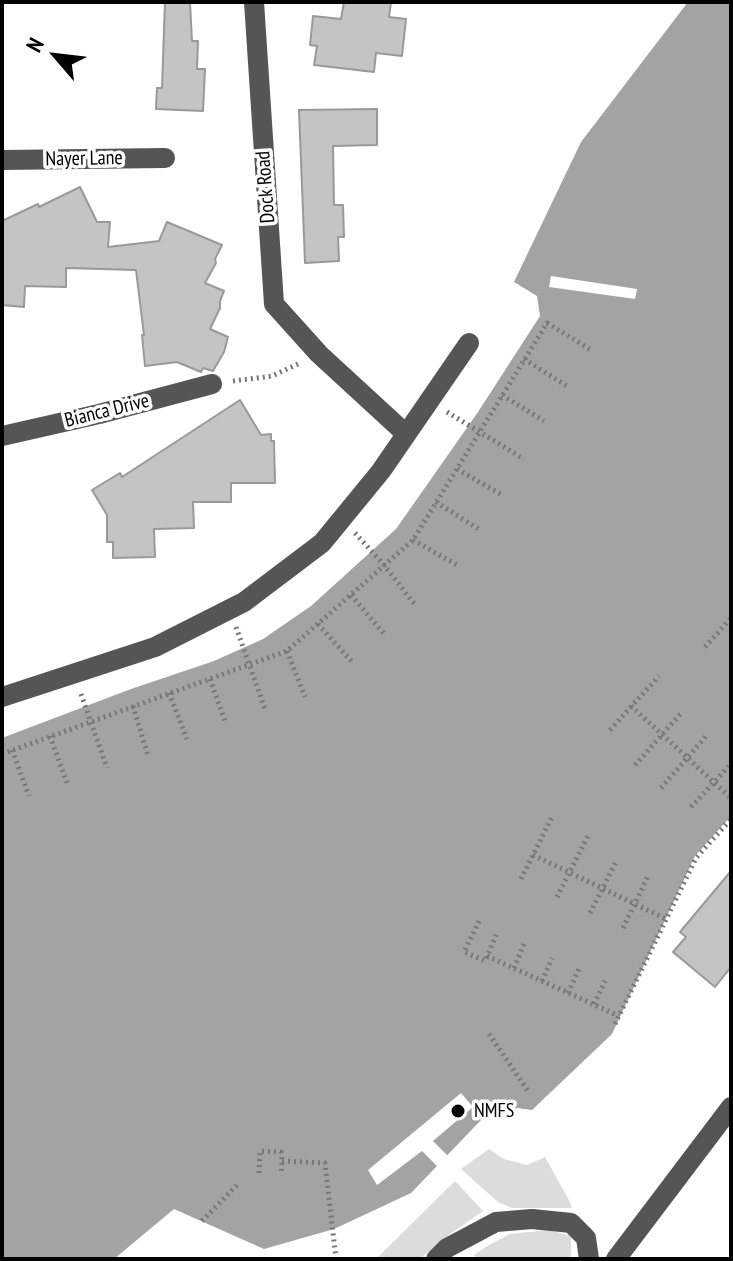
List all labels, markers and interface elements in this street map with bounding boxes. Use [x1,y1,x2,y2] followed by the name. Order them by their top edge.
[16,16,96,96] north arrow
[20,33,50,57] text: N
[45,146,123,172] street label: Nayer Lane
[252,150,280,224] street label: Dock Road
[62,389,152,433] street label: Bianca Drive
[474,1099,514,1123] place label: NMFS
[449,1102,467,1120] marker: NMFS

